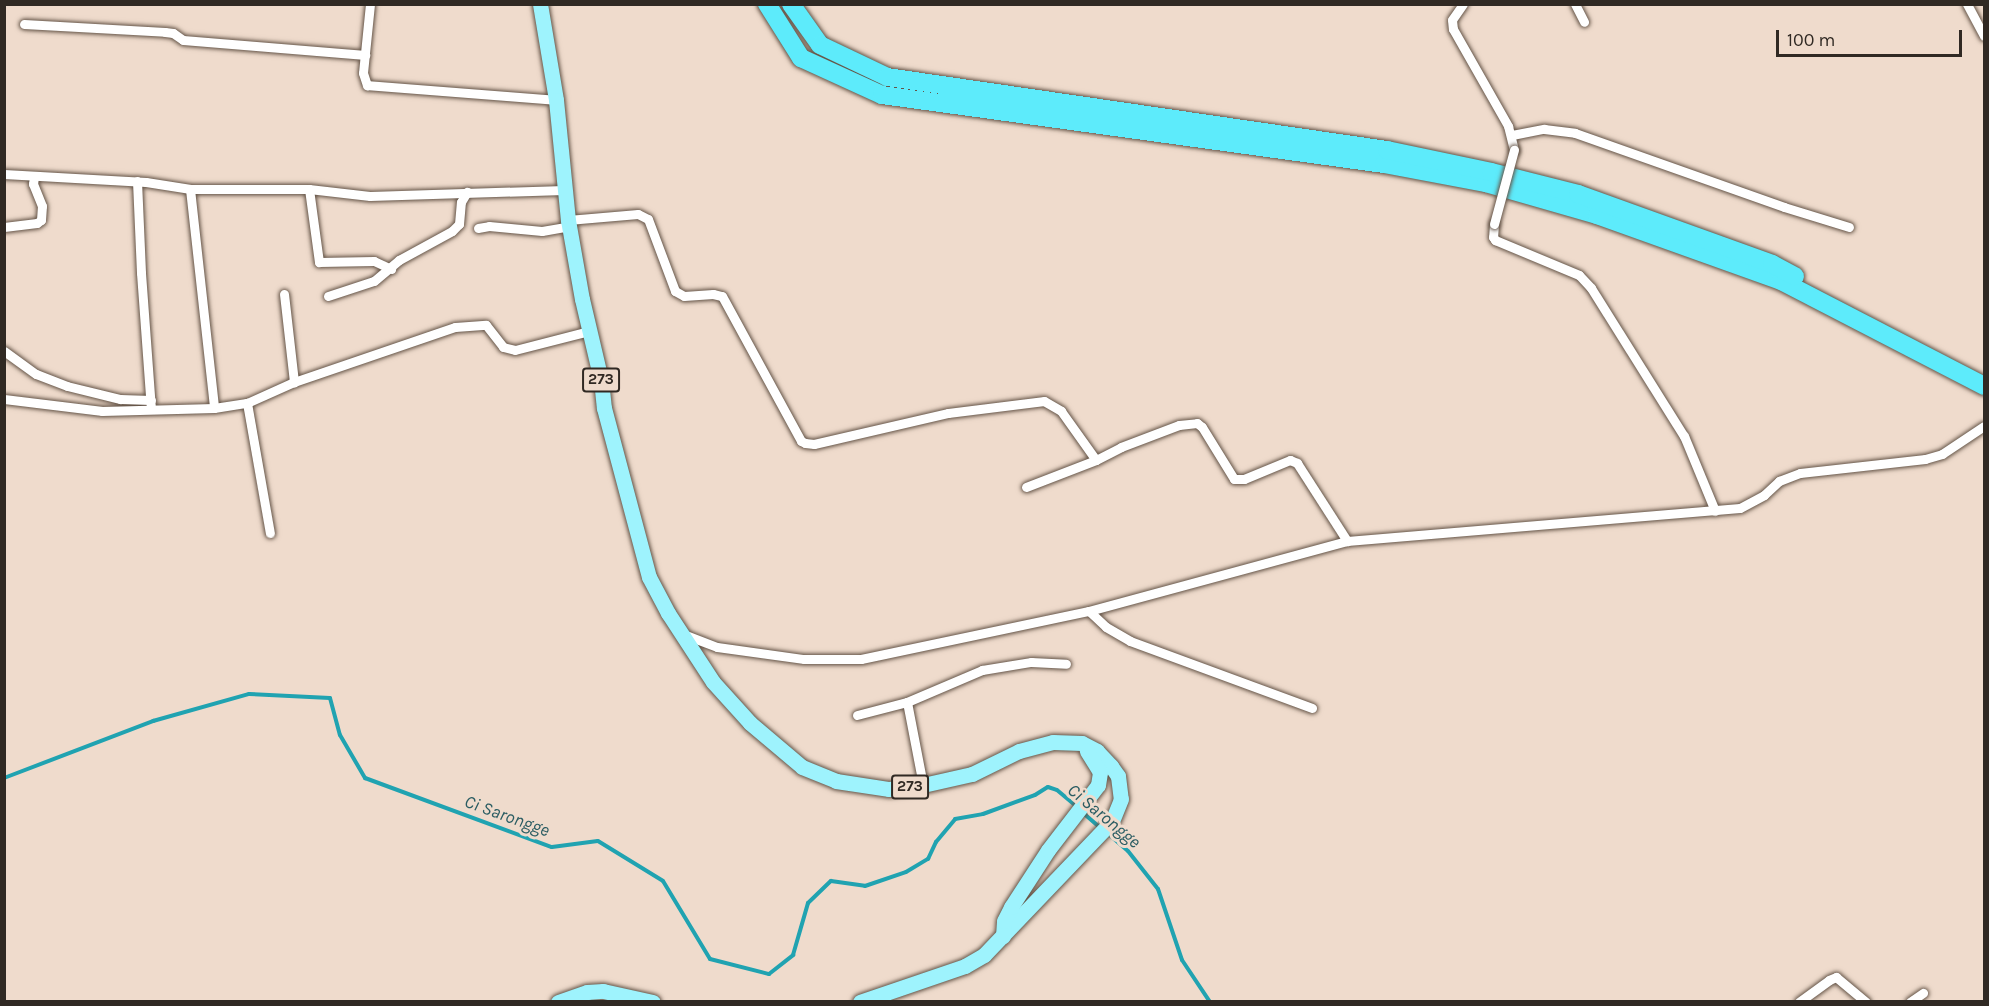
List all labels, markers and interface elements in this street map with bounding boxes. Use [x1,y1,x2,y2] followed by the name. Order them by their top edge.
[1779,18,1965,56] scale bar
[1787,29,1835,51] text: 100 m
[582,368,620,392] road number: 273
[890,775,930,799] road number: 273
[1063,779,1145,853] water label: Ci Sarongge
[462,791,552,841] water label: Ci Sarongge

